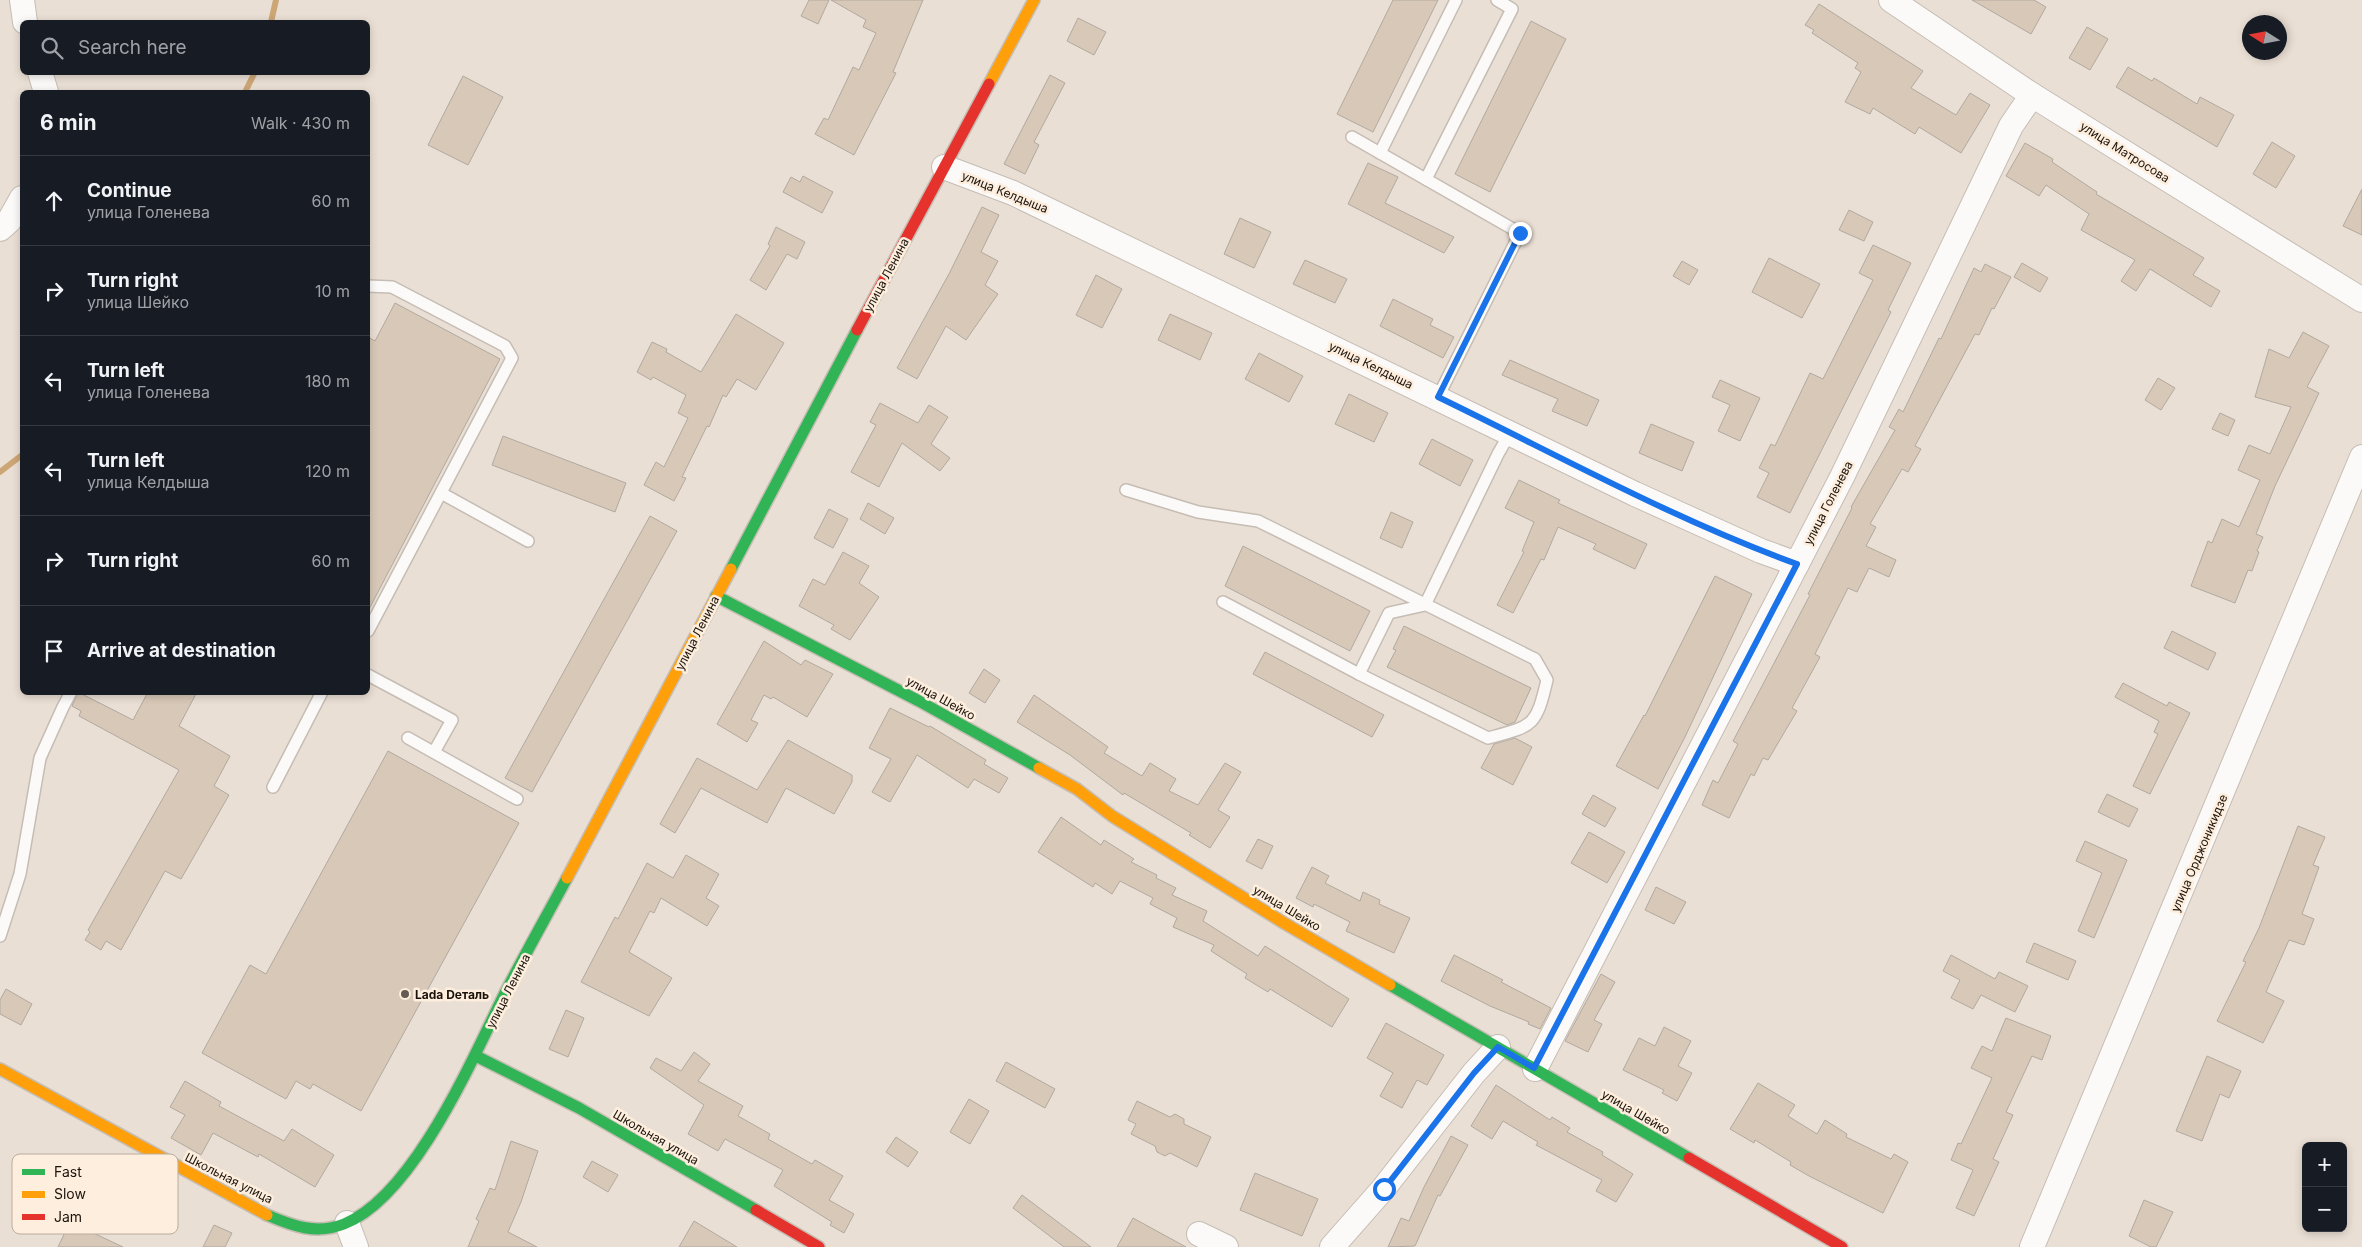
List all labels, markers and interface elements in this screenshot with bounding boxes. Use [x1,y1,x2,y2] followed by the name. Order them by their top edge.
[2242,15,2287,60] north arrow
[20,20,370,75] search box
[38,34,66,62] icon: search
[78,36,187,59] text: Search here
[40,110,97,135] text: 6 min
[251,113,350,133] text: Walk · 430 m
[2077,118,2173,186] street label: улица Матросова
[960,168,1050,216] street label: улица Келдыша
[87,179,172,202] text: Continue
[40,187,68,215] icon: ahead
[311,191,350,211] text: 60 m
[87,202,210,222] text: улица Голенева
[1509,222,1532,245] route end
[860,236,912,314] street label: улица Ленина
[87,269,178,292] text: Turn right
[40,277,68,305] icon: right
[315,281,350,301] text: 10 m
[87,292,189,312] text: улица Шейко
[1326,338,1416,392] street label: улица Келдыша
[87,359,165,382] text: Turn left
[40,367,68,395] icon: left
[305,371,350,391] text: 180 m
[87,382,210,402] text: улица Голенева
[87,449,165,472] text: Turn left
[40,457,68,485] icon: left
[1800,459,1856,547] street label: улица Голенева
[305,461,350,481] text: 120 m
[87,472,210,492] text: улица Келдыша
[40,547,68,575] icon: right
[87,549,178,572] text: Turn right
[311,551,350,571] text: 60 m
[672,593,722,673] street label: улица Ленина
[40,637,68,665] icon: arrive
[87,639,276,662] text: Arrive at destination
[904,673,978,723] street label: улица Шейко
[2167,792,2231,914] street label: улица Орджоникидзе
[1250,882,1324,934] street label: улица Шейко
[483,951,533,1031] street label: улица Ленина
[415,987,489,1002] place label: Lada Dеталь
[399,988,411,1000] marker: Lada Dеталь
[1599,1086,1673,1138] street label: улица Шейко
[610,1106,702,1168] street label: Школьная улица
[2302,1142,2347,1232] map controls
[2302,1142,2347,1187] button: +
[183,1149,275,1207] street label: Школьная улица
[12,1154,178,1234] legend
[54,1163,82,1180] text: Fast
[1373,1178,1396,1201] route start
[54,1185,86,1202] text: Slow
[2302,1187,2347,1232] button: −
[54,1208,82,1225] text: Jam

